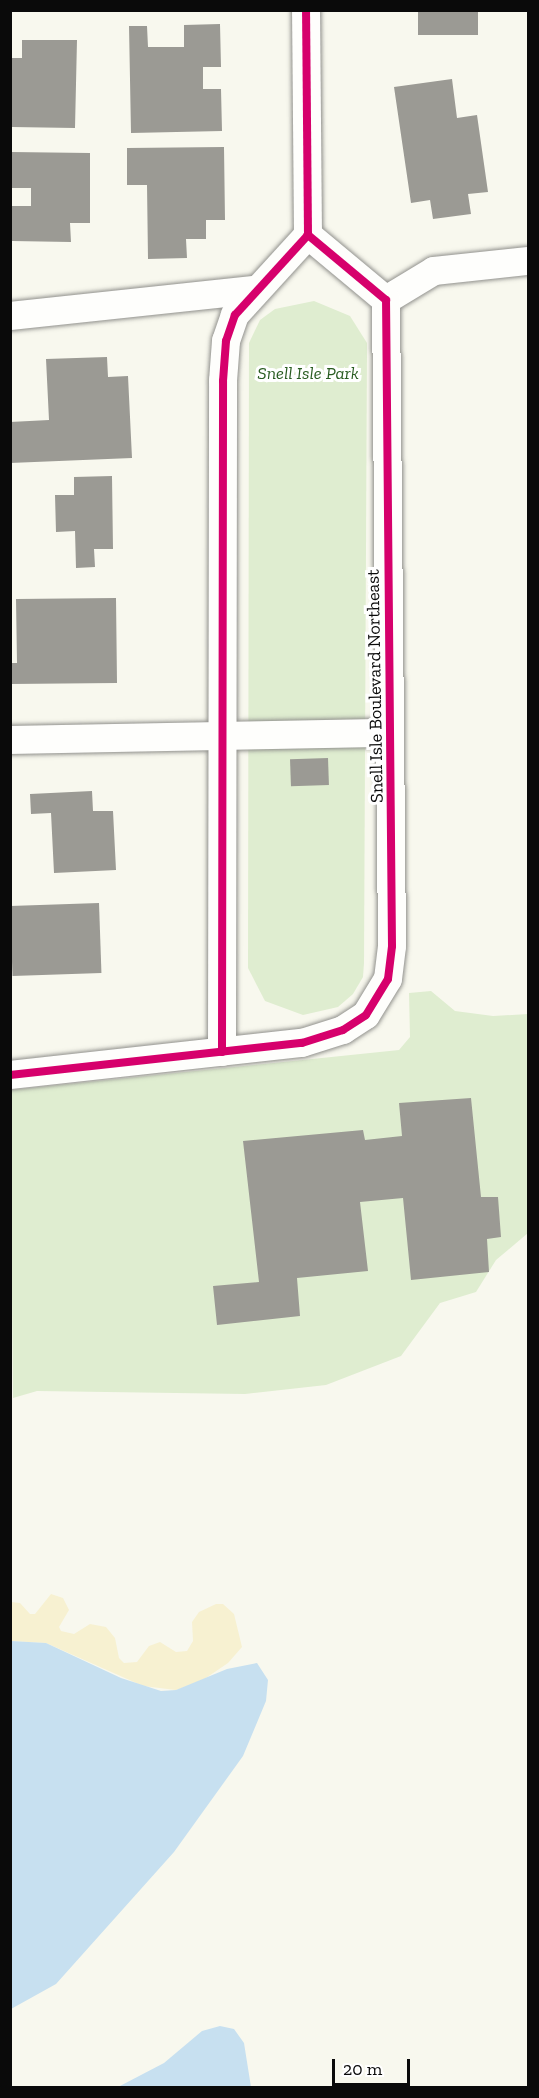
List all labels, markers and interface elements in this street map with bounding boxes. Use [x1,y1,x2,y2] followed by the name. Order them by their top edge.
[257,362,359,384] park label: Snell Isle Park
[362,569,388,803] street label: Snell Isle Boulevard Northeast
[335,2047,413,2085] scale bar
[343,2058,382,2080] text: 20 m

